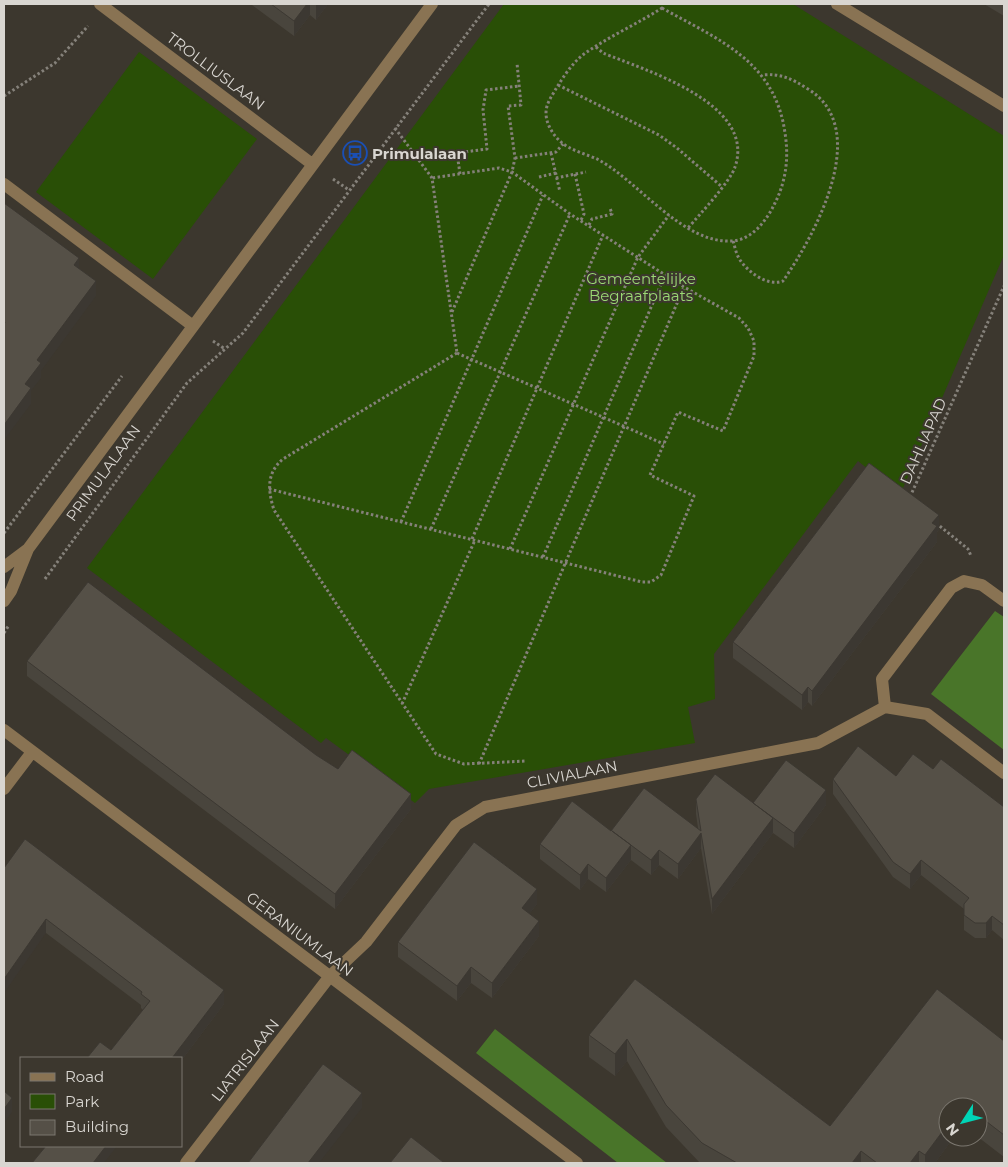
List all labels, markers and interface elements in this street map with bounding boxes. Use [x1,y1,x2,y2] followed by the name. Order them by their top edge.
[163,28,269,114] street label: TROLLIUSLAAN
[342,140,368,166] bus stop icon: Primulalaan
[372,144,467,163] place label: Primulalaan
[586,269,696,305] park label: Gemeentelijke Begraafplaats
[895,395,951,487] street label: DAHLIAPAD
[62,421,144,525] street label: PRIMULALAAN
[525,756,619,792] street label: CLIVIALAAN
[243,888,357,980] street label: GERANIUMLAAN
[207,1015,283,1105] street label: LIATRISLAAN
[20,1057,182,1147] legend
[65,1067,104,1086] text: Road
[65,1092,99,1111] text: Park
[938,1097,988,1147] north arrow
[65,1117,129,1136] text: Building
[942,1120,963,1140] text: N

